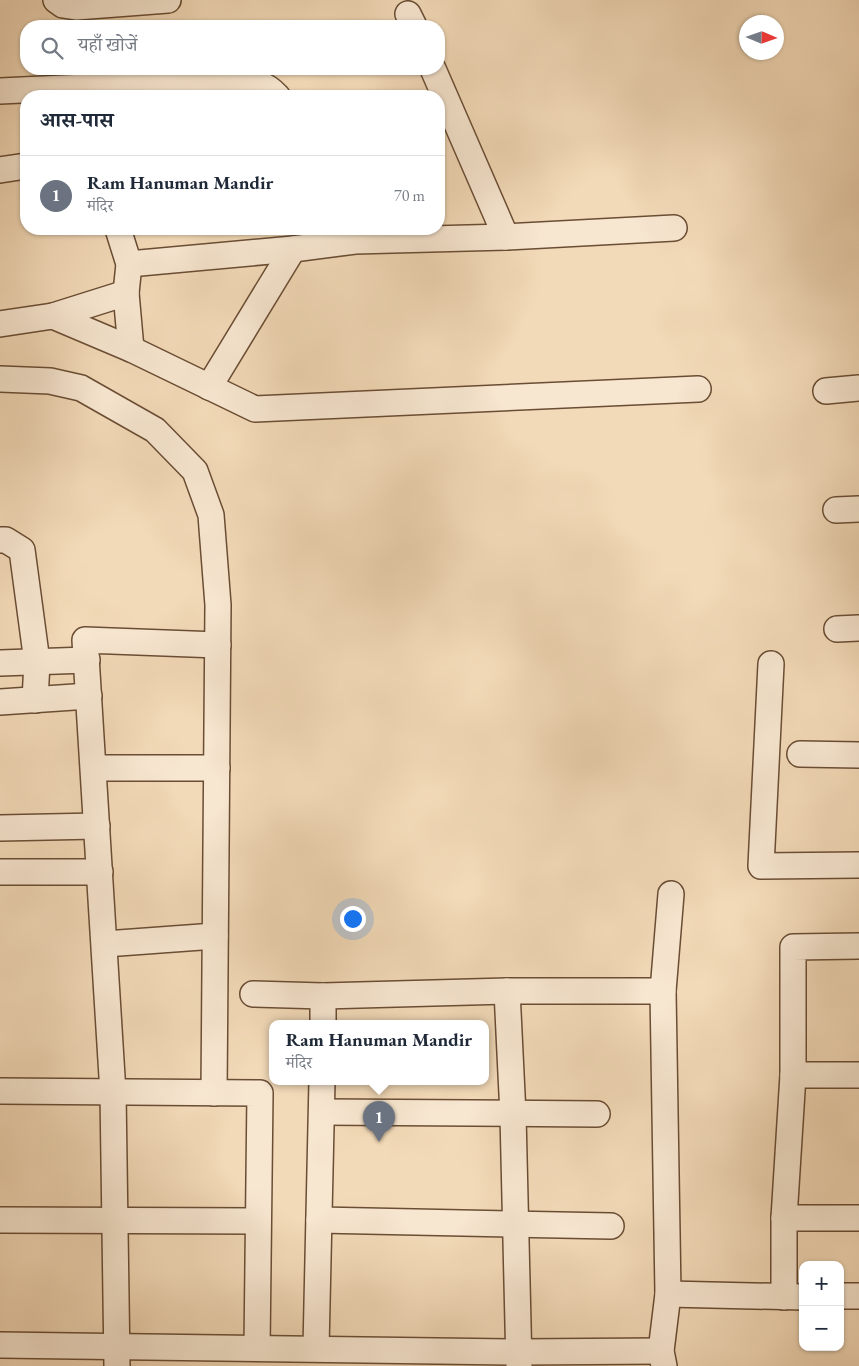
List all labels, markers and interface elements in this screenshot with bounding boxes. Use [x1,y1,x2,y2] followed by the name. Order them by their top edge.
[739,15,784,60] north arrow
[20,20,445,75] search box
[78,32,137,57] text: यहाँ खोजें
[38,34,66,62] icon: search
[40,106,113,133] text: आस-पास
[87,170,273,195] text: Ram Hanuman Mandir
[52,185,60,206] text: 1
[394,185,425,206] text: 70 m
[87,195,113,216] text: मंदिर
[340,906,366,932] your location
[269,1020,489,1085] popup
[286,1027,472,1052] text: Ram Hanuman Mandir
[286,1052,312,1073] text: मंदिर
[363,1101,395,1142] pin: 1
[799,1261,844,1351] map controls
[799,1261,844,1306] button: +
[799,1306,844,1351] button: −

